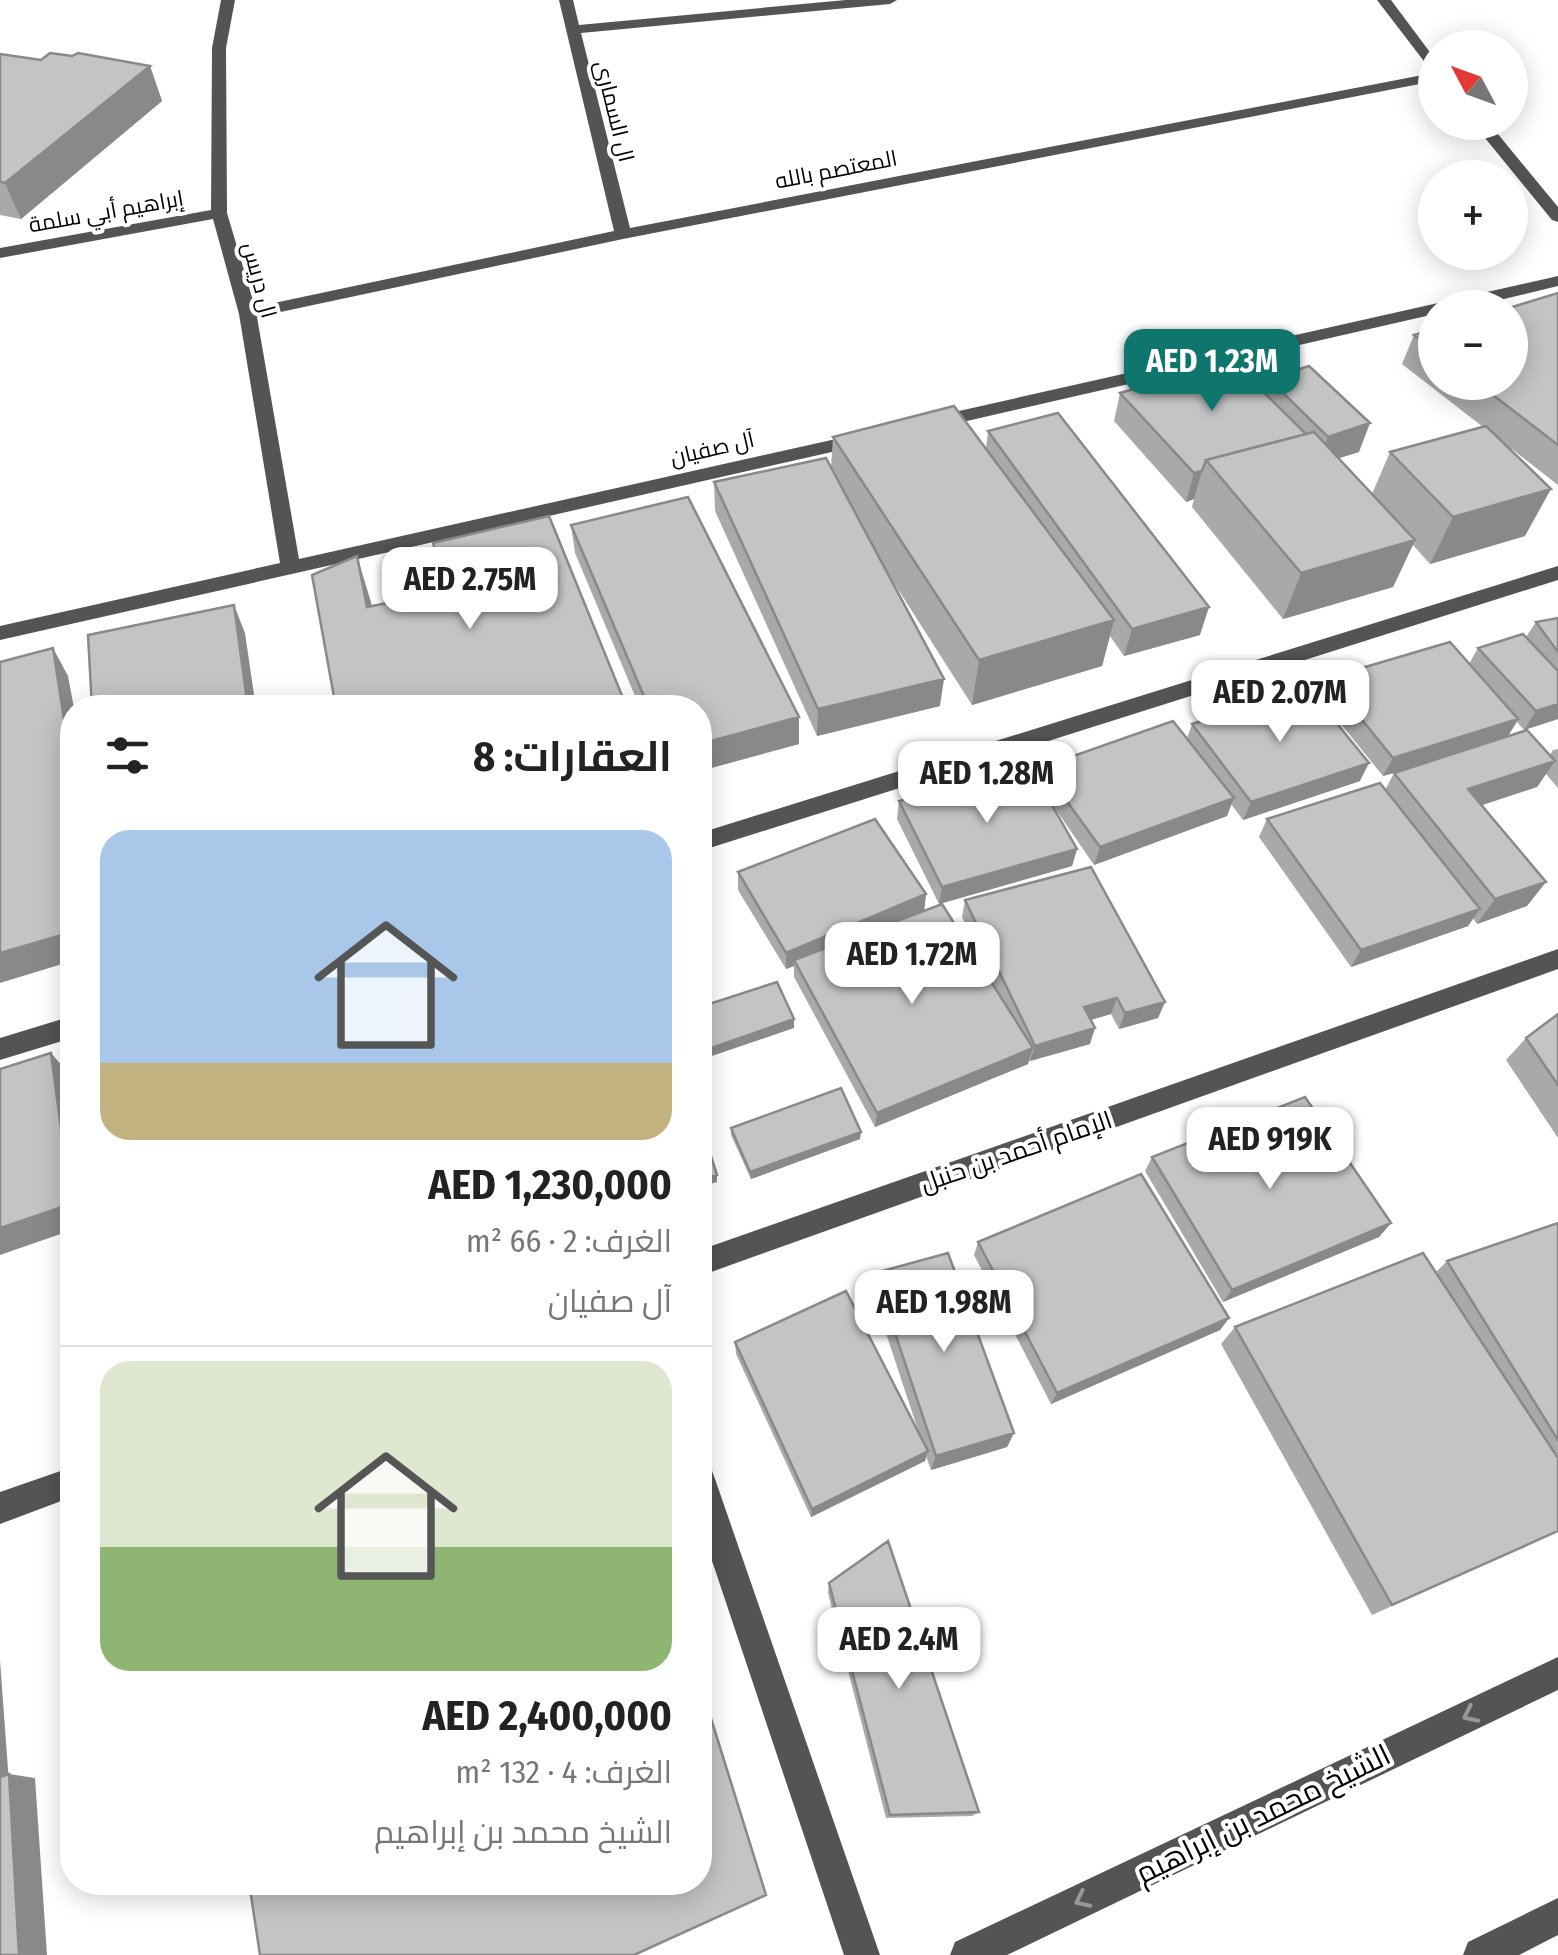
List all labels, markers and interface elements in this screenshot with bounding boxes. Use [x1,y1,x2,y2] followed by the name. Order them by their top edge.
[1418,30,1528,140] north arrow
[1418,30,1528,400] map controls
[589,58,640,165] street label: ال السمارى
[773,144,900,196] street label: المعتصم بالله
[1418,160,1528,270] button: +
[26,185,186,241] street label: إبراهيم أبي سلمة
[236,239,283,321] street label: ال دريس
[1418,290,1528,400] button: −
[1098,329,1326,414] pin: AED 1.23M
[1146,342,1278,380] text: AED 1.23M
[667,426,757,471] street label: آل صفيان
[356,547,584,632] pin: AED 2.75M
[404,560,536,598] text: AED 2.75M
[1166,660,1394,745] pin: AED 2.07M
[1213,673,1347,711] text: AED 2.07M
[100,728,155,783] icon: filters
[473,732,672,782] text: العقارات: 8
[873,741,1101,826] pin: AED 1.28M
[920,754,1054,792] text: AED 1.28M
[296,895,476,1075] icon: home
[798,922,1026,1007] pin: AED 1.72M
[847,935,977,973] text: AED 1.72M
[916,1103,1117,1201] street label: الإمام أحمد بن حنبل
[1167,1107,1373,1192] pin: AED 919K
[1209,1120,1331,1158] text: AED 919K
[428,1160,672,1210] text: AED 1,230,000
[466,1222,672,1260] text: الغرف: 2 · 66 m²
[830,1270,1058,1355] pin: AED 1.98M
[548,1282,672,1320] text: آل صفيان
[877,1283,1011,1321] text: AED 1.98M
[296,1426,476,1606] icon: home
[796,1607,1002,1692] pin: AED 2.4M
[839,1620,959,1658] text: AED 2.4M
[422,1691,672,1741] text: AED 2,400,000
[1462,1702,1480,1722] one-way arrow
[1130,1737,1397,1893] street label: الشيخ محمد بن إبراهيم
[456,1753,672,1791] text: الغرف: 4 · 132 m²
[374,1813,672,1851] text: الشيخ محمد بن إبراهيم
[1074,1888,1092,1908] one-way arrow

